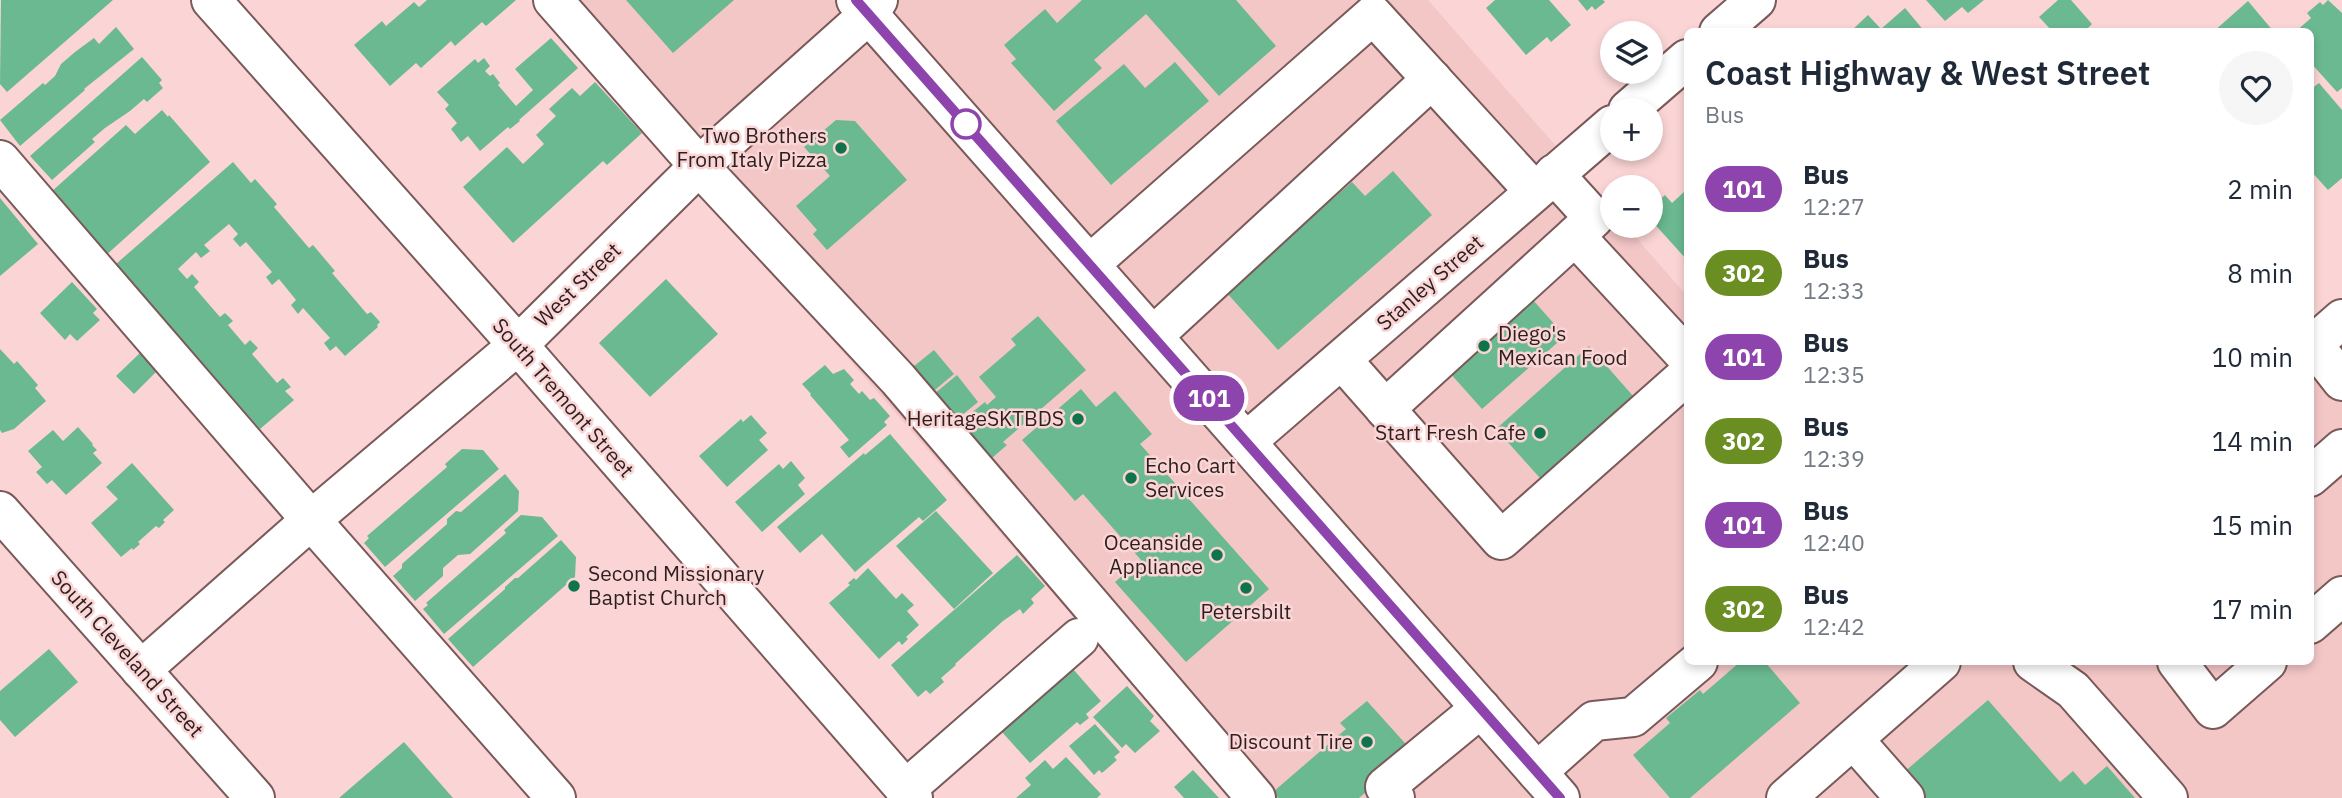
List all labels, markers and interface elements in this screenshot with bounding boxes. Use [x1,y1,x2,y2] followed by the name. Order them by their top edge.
[1600,21,1663,238] map controls
[1600,21,1663,84] button: layers
[1705,51,2150,94] text: Coast Highway & West Street
[2219,51,2293,125] button: heart
[1600,98,1663,161] button: +
[1705,99,1744,129] text: Bus
[951,109,981,139] unlabelled marker
[676,121,827,173] place label: Two Brothers From Italy Pizza
[833,140,849,156] marker: Two Brothers From Italy Pizza
[1803,157,1849,191] text: Bus
[2227,172,2293,206] text: 2 min
[1722,173,1765,205] text: 101
[1600,175,1663,238] button: −
[1803,191,1865,221] text: 12:27
[1370,228,1489,336] street label: Stanley Street
[528,236,627,333] street label: West Street
[1803,241,1849,275] text: Bus
[2227,256,2293,290] text: 8 min
[1722,257,1765,289] text: 302
[1803,275,1865,305] text: 12:33
[487,312,641,483] street label: South Tremont Street
[1498,319,1628,371] place label: Diego's Mexican Food
[1803,325,1849,359] text: Bus
[1476,338,1492,354] marker: Diego's Mexican Food
[2212,340,2293,374] text: 10 min
[1722,341,1765,373] text: 101
[1803,359,1865,389] text: 12:35
[1169,375,1249,421] line badge: 101
[1187,382,1231,414] text: 101
[907,404,1064,432] place label: HeritageSKTBDS
[1803,409,1849,443] text: Bus
[1070,411,1086,427] marker: HeritageSKTBDS
[1375,418,1526,446] place label: Start Fresh Cafe
[2212,424,2293,458] text: 14 min
[1532,425,1548,441] marker: Start Fresh Cafe
[1722,425,1765,457] text: 302
[1803,443,1865,473] text: 12:39
[1145,451,1236,503] place label: Echo Cart Services
[1123,470,1139,486] marker: Echo Cart Services
[1803,493,1849,527] text: Bus
[2212,508,2293,542] text: 15 min
[1722,509,1765,541] text: 101
[1803,527,1865,557] text: 12:40
[1104,528,1203,580] place label: Oceanside Appliance
[1209,547,1225,563] marker: Oceanside Appliance
[588,559,765,611] place label: Second Missionary Baptist Church
[45,564,210,743] street label: South Cleveland Street
[1803,577,1849,611] text: Bus
[566,578,582,594] marker: Second Missionary Baptist Church
[1238,580,1254,596] marker: Petersbilt
[2212,592,2293,626] text: 17 min
[1722,593,1765,625] text: 302
[1201,597,1292,625] place label: Petersbilt
[1803,611,1865,641] text: 12:42
[1229,727,1353,755] place label: Discount Tire
[1359,734,1375,750] marker: Discount Tire

